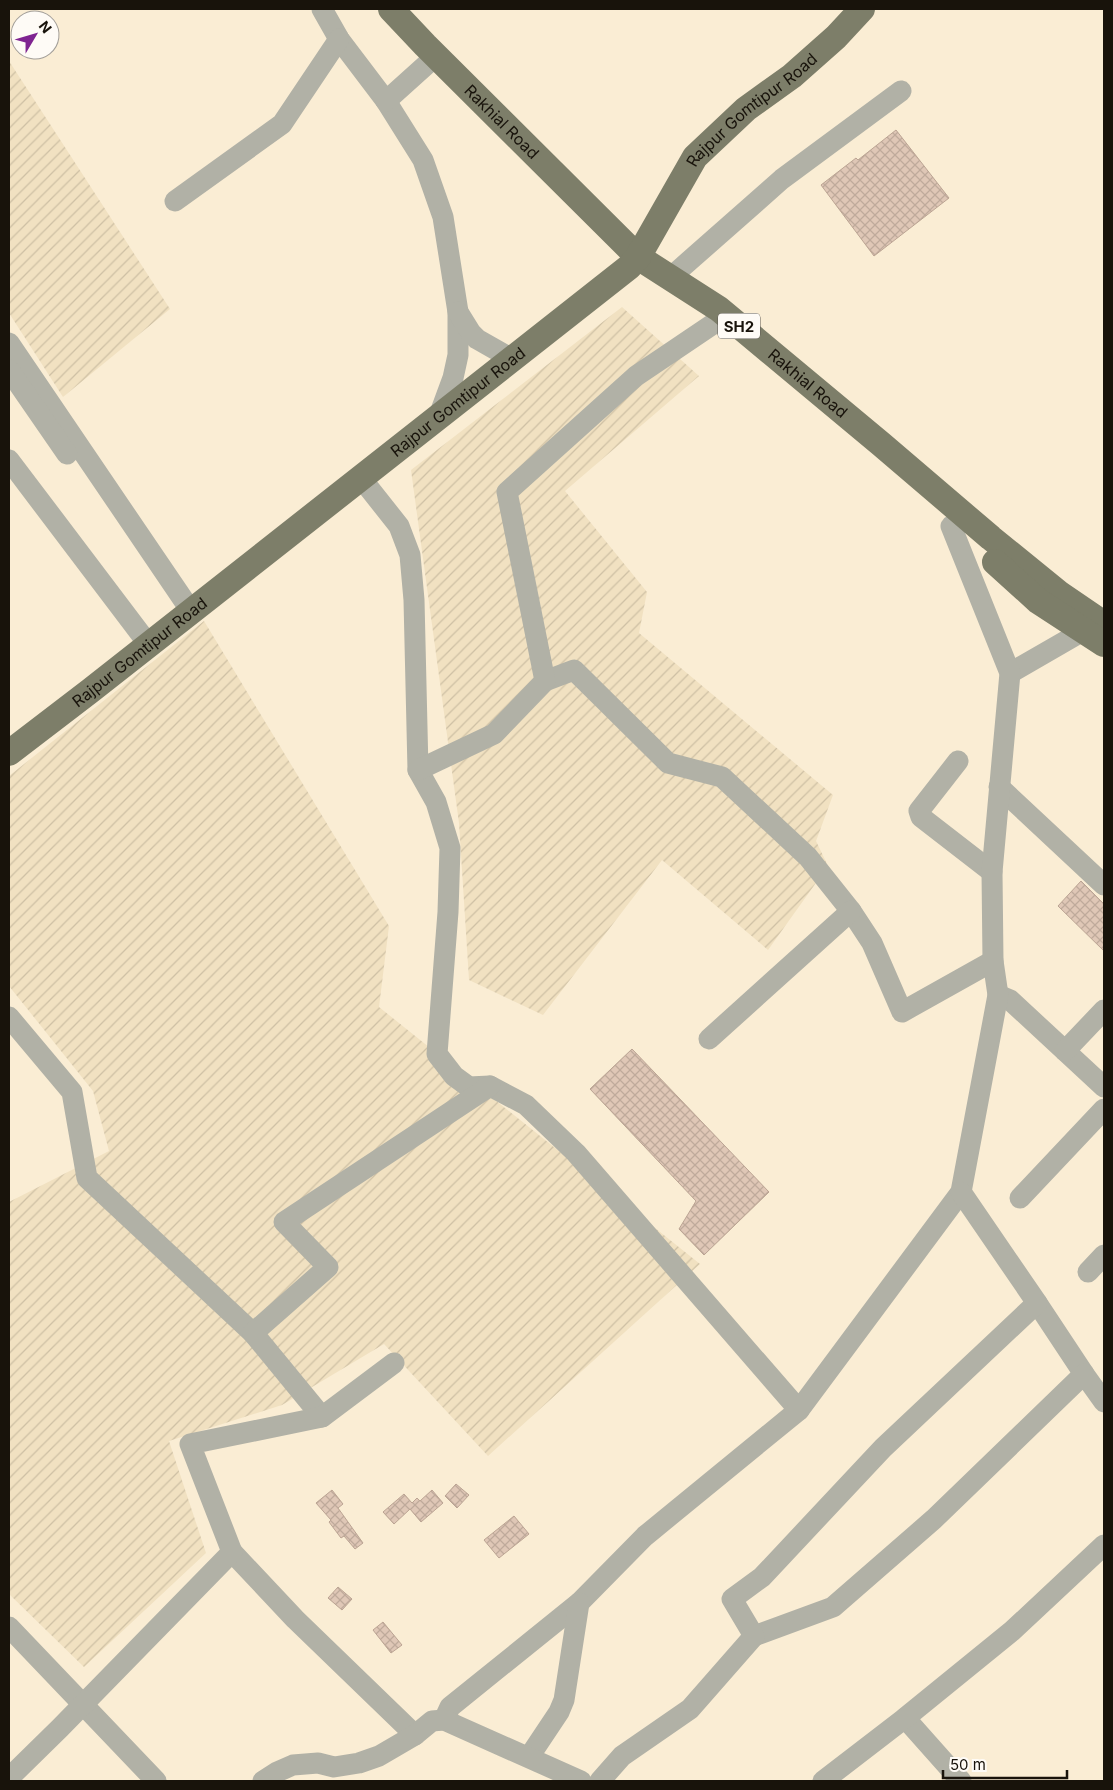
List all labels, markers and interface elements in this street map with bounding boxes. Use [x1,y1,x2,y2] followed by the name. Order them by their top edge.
[10,10,60,60] north arrow
[36,17,56,36] text: N
[682,49,821,170] street label: Rajpur Gomtipur Road
[460,80,543,163] street label: Rakhial Road
[718,314,760,338] road number: SH2
[386,342,529,461] street label: Rajpur Gomtipur Road
[764,344,852,422] street label: Rakhial Road
[68,593,211,711] street label: Rajpur Gomtipur Road
[943,1748,1067,1780] scale bar
[950,1755,986,1774] text: 50 m

